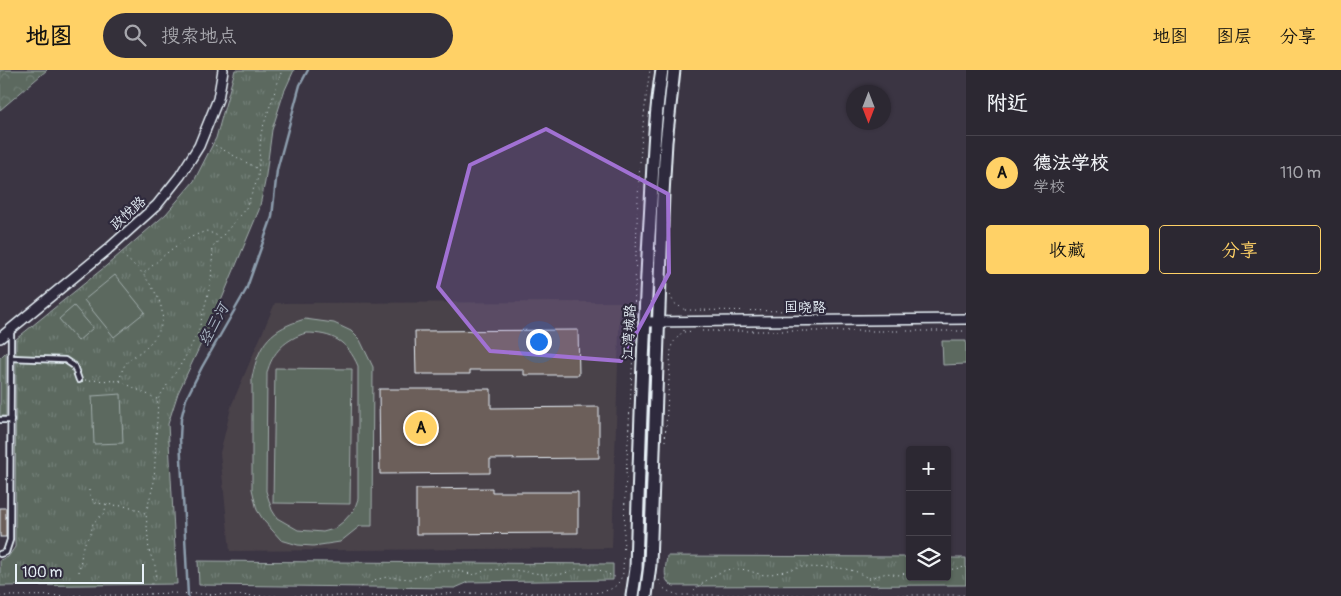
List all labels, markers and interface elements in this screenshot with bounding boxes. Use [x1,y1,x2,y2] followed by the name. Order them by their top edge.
[103,13,453,58] search box
[121,21,149,49] icon: search
[25,22,73,51] text: 地图
[161,24,237,48] text: 搜索地点
[1152,25,1188,48] text: 地图
[1216,25,1252,48] text: 图层
[1280,25,1316,48] text: 分享
[846,85,891,130] north arrow
[986,90,1028,117] text: 附近
[1033,151,1109,175] text: 德法学校
[997,163,1007,183] text: A
[1280,163,1321,183] text: 110 m
[1033,177,1065,197] text: 学校
[107,193,149,233] street label: 政悦路
[986,225,1149,274] button: 收藏
[1159,225,1321,274] button: 分享
[195,298,235,349] water label: 经三河
[784,299,826,316] street label: 国晓路
[619,304,639,360] street label: 江湾城路
[526,329,552,355] your location
[405,409,437,447] pin: A
[906,446,951,581] map controls
[906,446,951,491] button: +
[906,491,951,536] button: −
[906,536,951,581] button: layers
[15,561,144,584] scale bar
[22,564,62,581] text: 100 m

